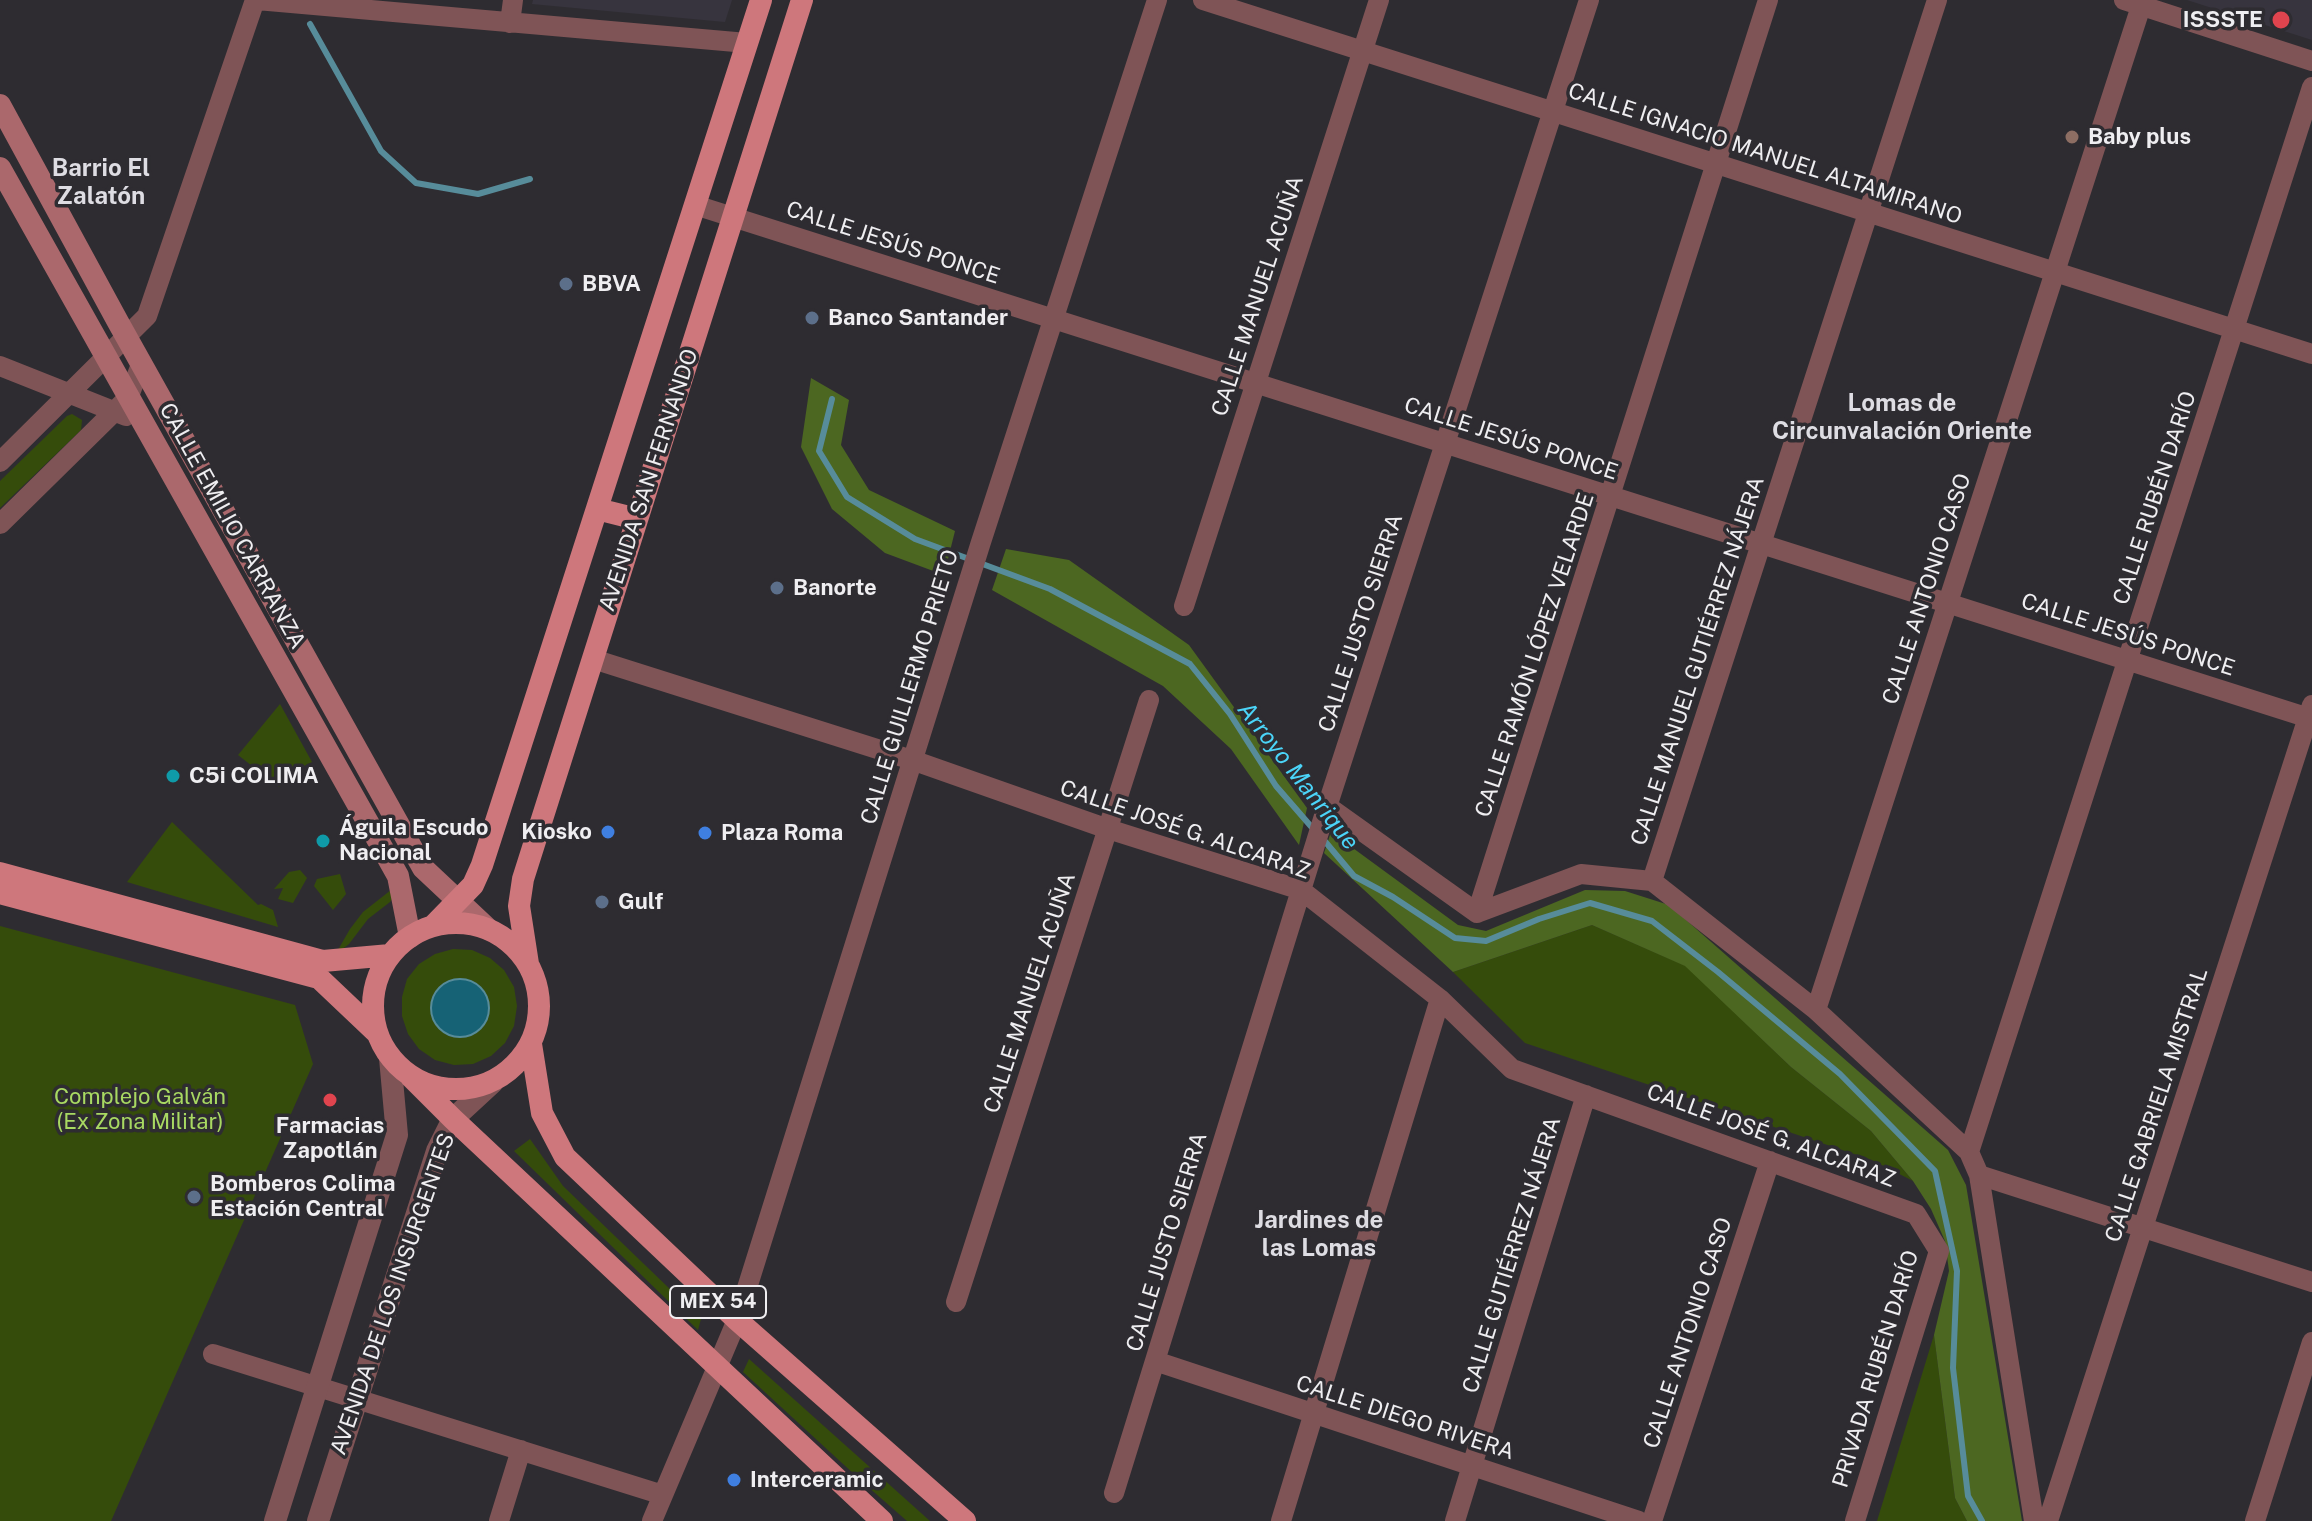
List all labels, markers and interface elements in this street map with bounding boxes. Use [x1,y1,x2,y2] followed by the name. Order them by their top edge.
[2183,7,2263,33] place label: ISSSTE
[2270,9,2292,31] marker: ISSSTE
[1565,78,1965,230] street label: CALLE IGNACIO MANUEL ALTAMIRANO
[2088,124,2191,150] place label: Baby plus
[2063,128,2081,146] marker: Baby plus
[52,155,150,211] district label: Barrio El Zalatón
[1207,172,1309,420] street label: CALLE MANUEL ACUÑA
[783,196,1003,290] street label: CALLE JESÚS PONCE
[582,271,641,297] place label: BBVA
[557,275,575,293] marker: BBVA
[828,305,1008,331] place label: Banco Santander
[803,309,821,327] marker: Banco Santander
[594,346,704,614] street label: AVENIDA SAN FERNANDO
[2108,388,2202,608] street label: CALLE RUBÉN DARÍO
[1772,390,2032,446] district label: Lomas de Circunvalación Oriente
[1401,392,1621,486] street label: CALLE JESÚS PONCE
[153,398,311,654] street label: CALLE EMILIO CARRANZA
[1877,470,1977,708] street label: CALLE ANTONIO CASO
[1626,473,1770,849] street label: CALLE MANUEL GUTIÉRREZ NÁJERA
[1470,489,1600,821] street label: CALLE RAMÓN LÓPEZ VELARDE
[1313,511,1409,735] street label: CALLE JUSTO SIERRA
[856,546,964,828] street label: CALLE GUILLERMO PRIETO
[793,575,877,601] place label: Banorte
[768,579,786,597] marker: Banorte
[2018,588,2238,682] street label: CALLE JESÚS PONCE
[1231,696,1365,856] water label: Arroyo Manrique
[189,763,319,789] place label: C5i COLIMA
[164,767,182,785] marker: C5i COLIMA
[1057,775,1313,885] street label: CALLE JOSÉ G. ALCARAZ
[339,815,489,866] place label: Águila Escudo Nacional
[521,819,592,845] place label: Kiosko
[721,820,843,846] place label: Plaza Roma
[599,823,617,841] marker: Kiosko
[696,824,714,842] marker: Plaza Roma
[314,832,332,850] marker: Águila Escudo Nacional
[979,869,1081,1117] street label: CALLE MANUEL ACUÑA
[618,889,663,915] place label: Gulf
[593,893,611,911] marker: Gulf
[2100,964,2214,1246] street label: CALLE GABRIELA MISTRAL
[1643,1079,1899,1193] street label: CALLE JOSÉ G. ALCARAZ
[54,1084,226,1136] park label: Complejo Galván (Ex Zona Militar)
[321,1091,339,1109] marker: Farmacias Zapotlán
[276,1113,384,1164] place label: Farmacias Zapotlán
[1457,1114,1567,1396] street label: CALLE GUTIÉRREZ NÁJERA
[1121,1129,1213,1355] street label: CALLE JUSTO SIERRA
[325,1130,461,1458] street label: AVENIDA DE LOS INSURGENTES
[210,1171,396,1222] place label: Bomberos Colima Estación Central
[185,1188,203,1206] marker: Bomberos Colima Estación Central
[1255,1207,1383,1263] district label: Jardines de las Lomas
[1638,1214,1738,1452] street label: CALLE ANTONIO CASO
[1827,1247,1925,1491] street label: PRIVADA RUBÉN DARÍO
[670,1286,766,1318] road number: MEX 54
[1293,1370,1517,1466] street label: CALLE DIEGO RIVERA
[750,1467,883,1493] place label: Interceramic
[725,1471,743,1489] marker: Interceramic

